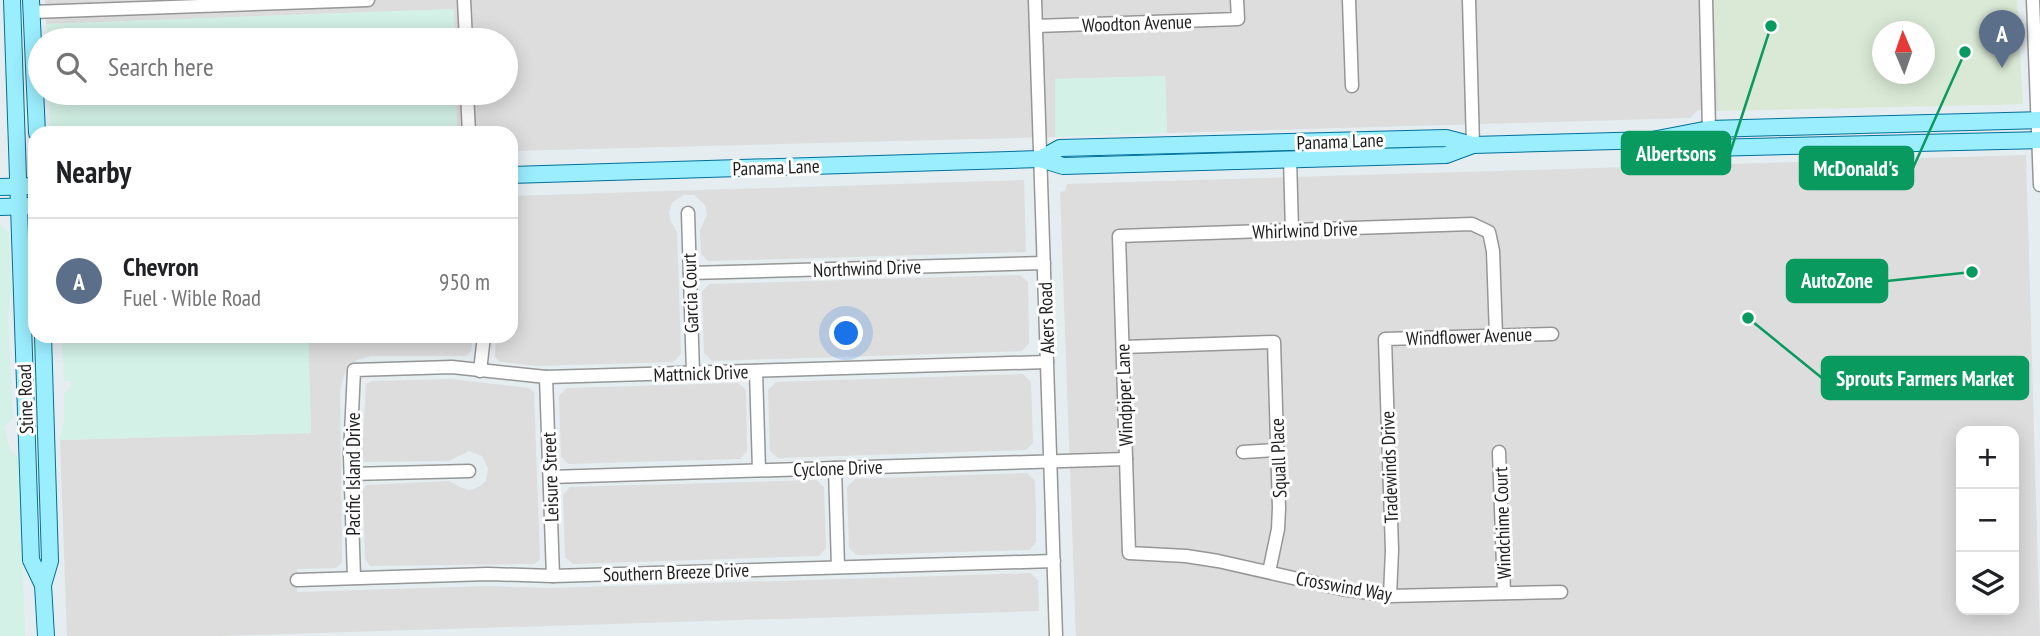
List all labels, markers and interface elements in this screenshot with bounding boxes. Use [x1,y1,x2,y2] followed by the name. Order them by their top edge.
[1082,9,1192,37] street label: Woodton Avenue
[1979,10,2025,68] pin: A
[1872,21,1935,84] north arrow
[28,28,518,105] search box
[52,48,90,86] icon: search
[108,50,214,83] text: Search here
[1296,127,1384,155] street label: Panama Lane
[1622,132,1730,174] callout: Albertsons
[1635,140,1716,167] text: Albertsons
[1800,147,1913,189] callout: McDonald's
[56,152,131,191] text: Nearby
[732,153,820,181] street label: Panama Lane
[1813,155,1899,182] text: McDonald's
[1252,216,1358,244] street label: Whirlwind Drive
[123,250,199,283] text: Chevron
[677,252,703,333] street label: Garcia Court
[813,254,922,282] street label: Northwind Drive
[1787,260,1887,302] callout: AutoZone
[73,267,85,296] text: A
[439,267,490,296] text: 950 m
[1800,267,1873,294] text: AutoZone
[1033,282,1059,354] street label: Akers Road
[123,283,261,312] text: Fuel · Wible Road
[829,316,863,350] your location
[1406,322,1533,350] street label: Windflower Avenue
[1110,343,1138,447] street label: Windpiper Lane
[1822,357,2028,399] callout: Sprouts Farmers Market
[653,359,749,387] street label: Mattnick Drive
[12,364,38,434] street label: Stine Road
[1836,365,2014,392] text: Sprouts Farmers Market
[1375,410,1403,524] street label: Tradewinds Drive
[341,412,365,536] street label: Pacific Island Drive
[1265,417,1291,498] street label: Squall Place
[1956,426,2019,615] map controls
[1956,426,2019,489] button: +
[536,431,564,522] street label: Leisure Street
[793,454,883,482] street label: Cyclone Drive
[1488,466,1516,580] street label: Windchime Court
[1956,489,2019,552] button: −
[1956,552,2019,615] button: layers
[603,557,750,587] street label: Southern Breeze Drive
[1294,566,1395,606] street label: Crosswind Way

